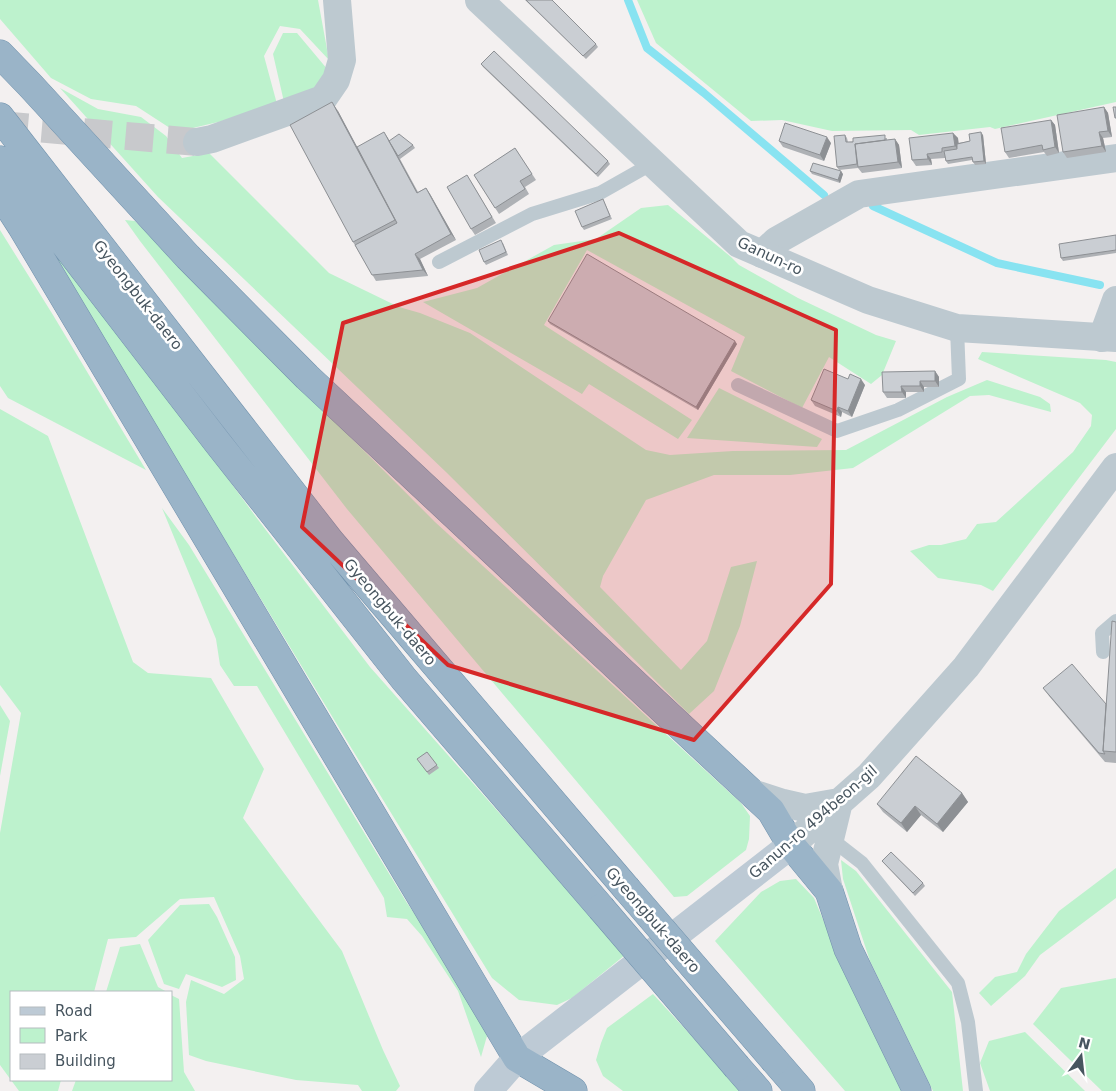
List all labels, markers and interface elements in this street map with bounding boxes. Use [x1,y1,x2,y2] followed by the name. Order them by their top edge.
[735,233,805,279] street label: Ganun-ro
[90,237,186,353] street label: Gyeongbuk-daero
[340,555,440,669] street label: Gyeongbuk-daero
[745,761,881,883] street label: Ganun-ro 494beon-gil
[602,864,704,976] street label: Gyeongbuk-daero
[10,991,172,1081] legend
[55,1002,93,1020] text: Road
[55,1027,88,1045] text: Park
[1056,1031,1106,1081] north arrow
[1077,1034,1092,1053] text: N
[55,1052,116,1070] text: Building

